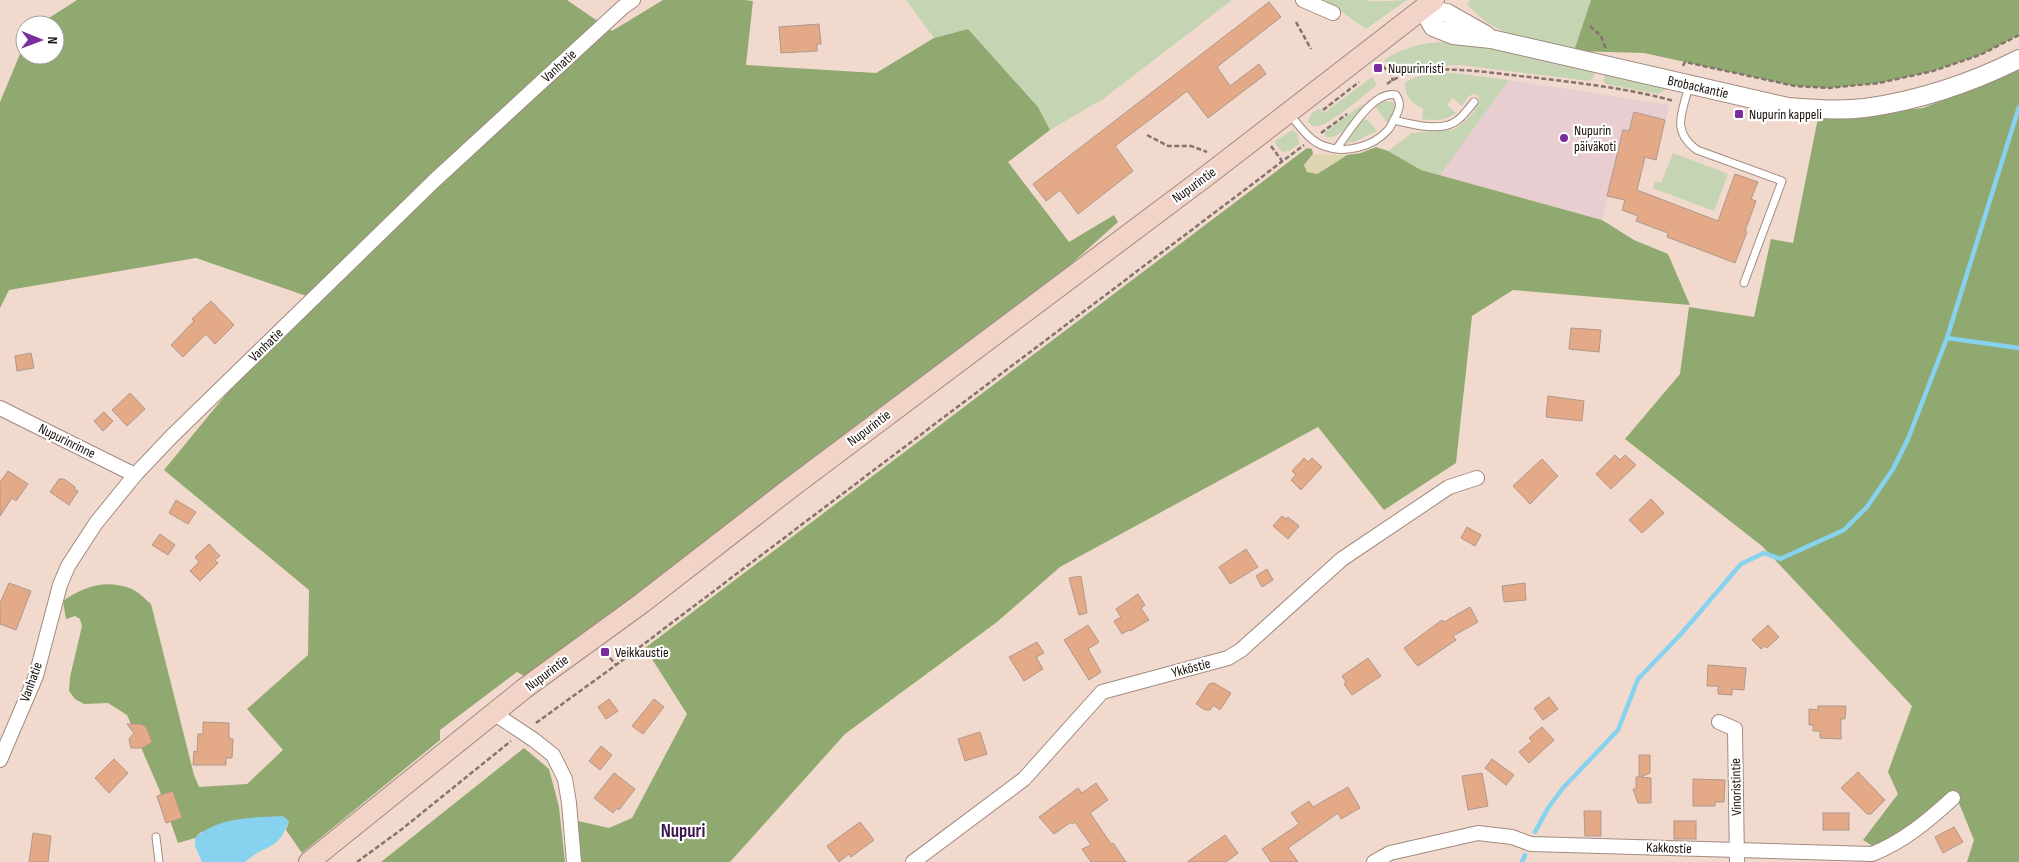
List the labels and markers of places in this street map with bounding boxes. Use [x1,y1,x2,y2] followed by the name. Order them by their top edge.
[1388,60,1444,77] place label: Nupurinristi
[1372,62,1384,74] marker: Nupurinristi
[1749,106,1822,123] place label: Nupurin kappeli
[1733,108,1745,120] marker: Nupurin kappeli
[1574,122,1616,155] place label: Nupurin päiväkoti
[1558,132,1570,144] marker: Nupurin päiväkoti
[615,644,669,661] place label: Veikkaustie
[599,646,611,658] marker: Veikkaustie

